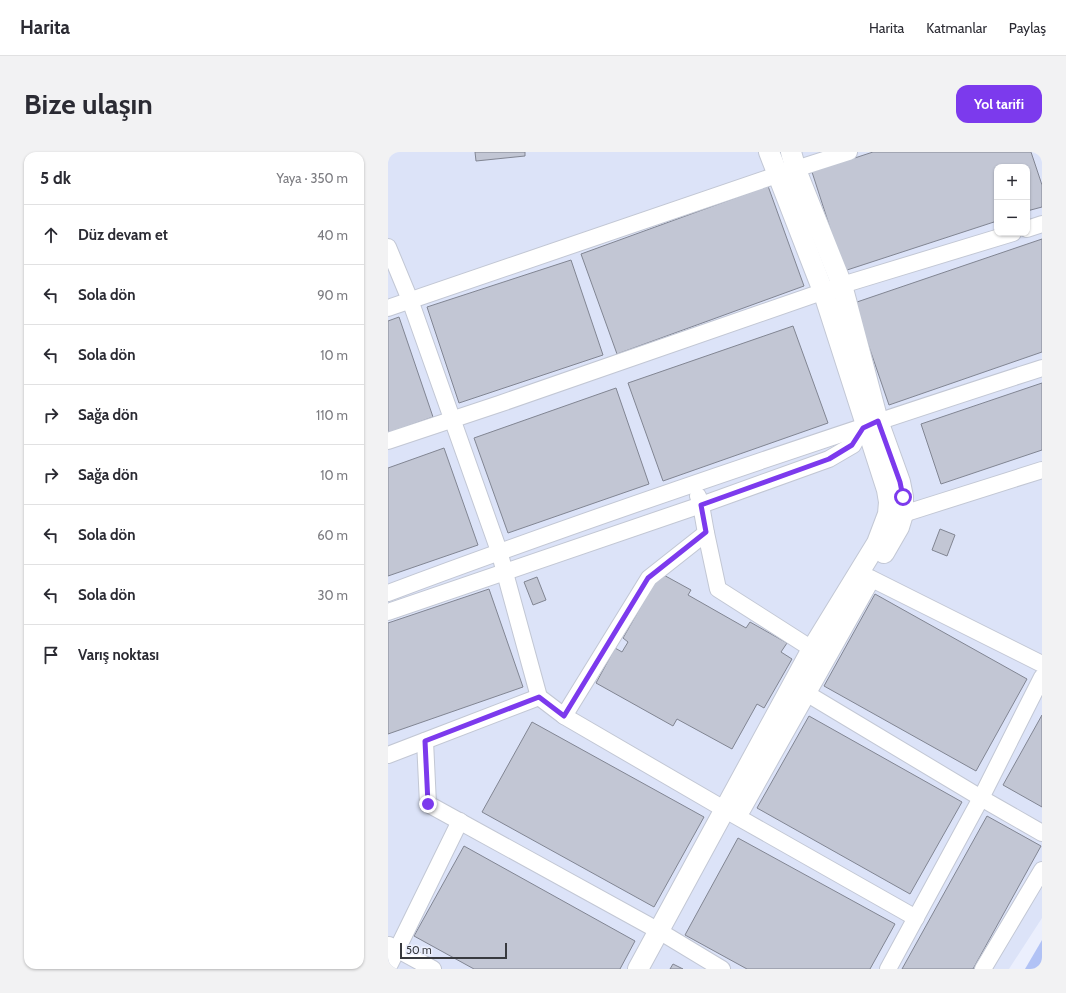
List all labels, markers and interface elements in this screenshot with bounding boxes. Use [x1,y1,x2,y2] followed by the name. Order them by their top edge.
[20,16,70,39] text: Harita
[869,19,904,37] text: Harita
[926,19,987,37] text: Katmanlar
[1009,19,1046,37] text: Paylaş
[956,85,1042,123] button: Yol tarifi
[24,87,153,121] text: Bize ulaşın
[994,164,1030,236] map controls
[994,164,1030,200] button: +
[40,168,71,188] text: 5 dk
[276,170,348,186] text: Yaya · 350 m
[994,200,1030,236] button: −
[40,224,62,246] icon: ahead
[78,226,168,244] text: Düz devam et
[317,227,348,243] text: 40 m
[40,284,62,306] icon: left
[78,286,135,304] text: Sola dön
[317,287,348,303] text: 90 m
[40,344,62,366] icon: left
[78,346,135,364] text: Sola dön
[320,347,348,363] text: 10 m
[40,404,62,426] icon: right
[78,406,138,424] text: Sağa dön
[316,407,348,423] text: 110 m
[40,464,62,486] icon: right
[78,466,138,484] text: Sağa dön
[320,467,348,483] text: 10 m
[894,488,912,506] route start
[40,524,62,546] icon: left
[78,526,135,544] text: Sola dön
[317,527,348,543] text: 60 m
[40,584,62,606] icon: left
[78,586,135,604] text: Sola dön
[318,587,348,603] text: 30 m
[40,644,62,666] icon: arrive
[78,646,159,664] text: Varış noktası
[419,795,437,813] route end
[400,941,507,960] scale bar
[406,943,432,957] text: 50 m

